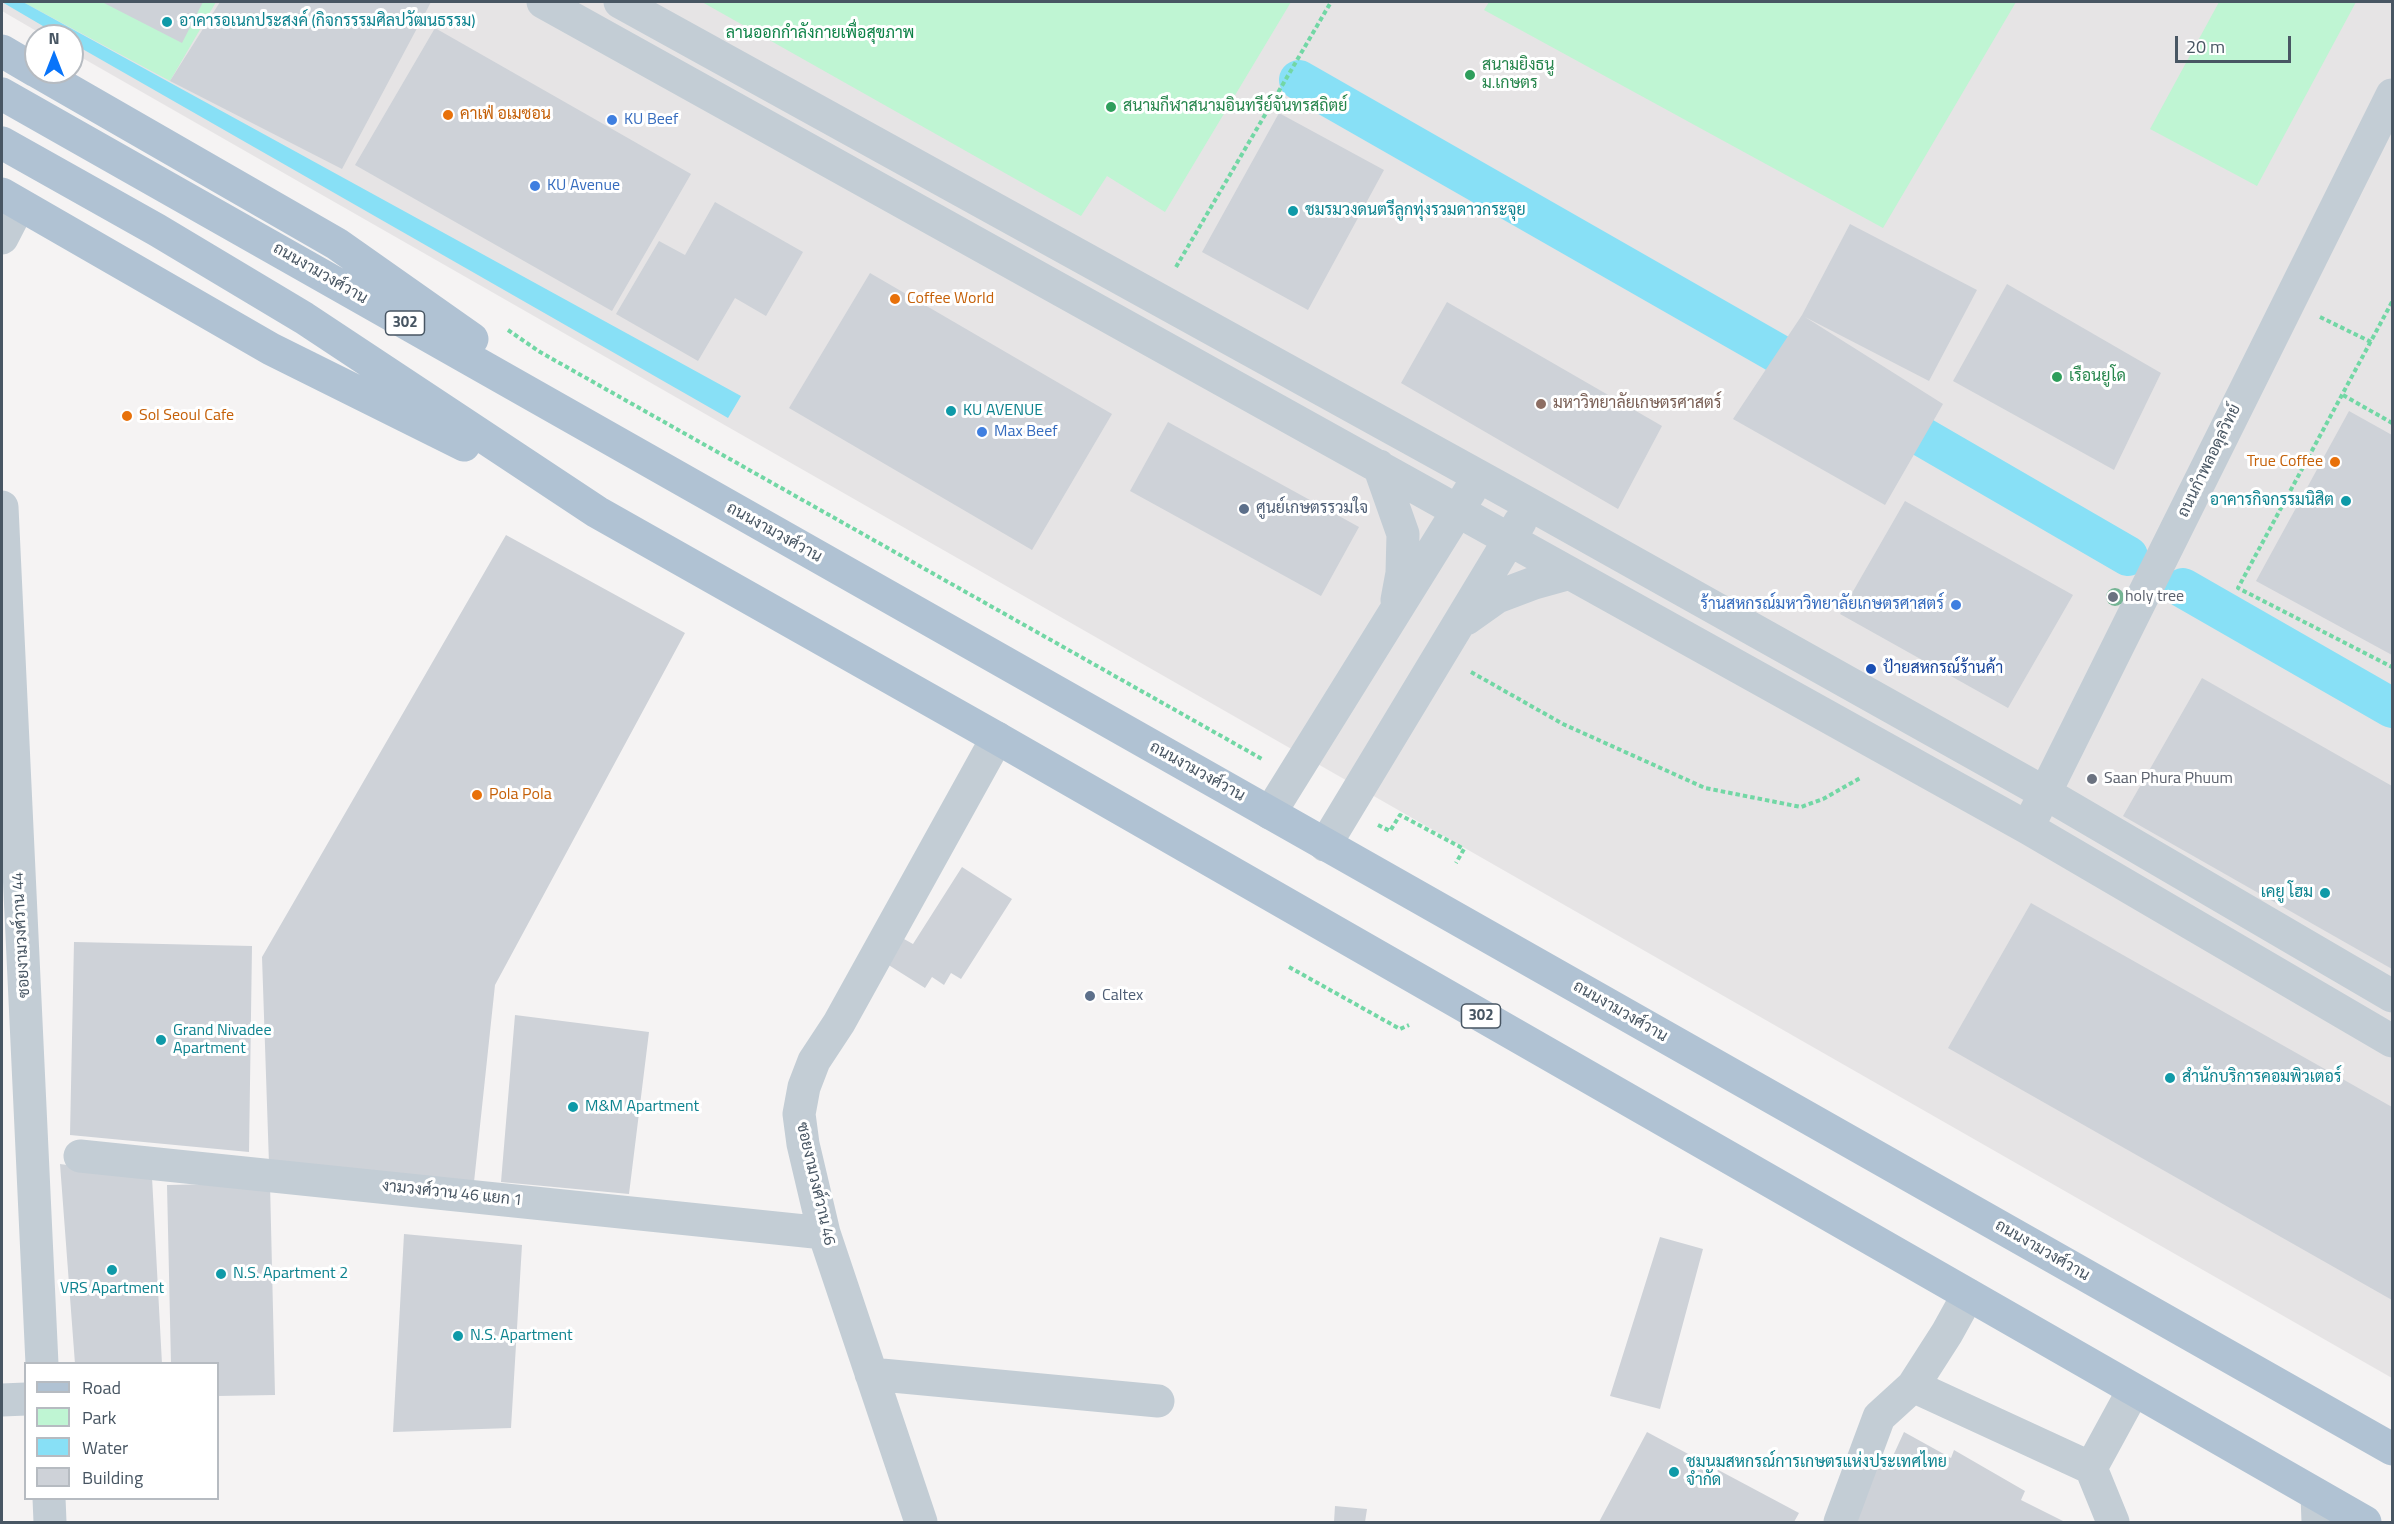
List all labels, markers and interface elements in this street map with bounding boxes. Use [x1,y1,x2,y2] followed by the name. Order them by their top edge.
[179,12,475,32] place label: อาคารอเนกประสงค์ (กิจกรรรมศิลปวัฒนธรรม)
[160,15,174,29] marker: อาคารอเนกประสงค์ (กิจกรรรมศิลปวัฒนธรรม)
[24,24,84,84] north arrow
[726,24,914,44] park label: ลานออกกำลังกายเพื่อสุขภาพ
[2178,24,2294,62] scale bar
[48,26,60,50] text: N
[2186,33,2225,60] text: 20 m
[1482,56,1554,94] place label: สนามยิงธนู ม.เกษตร
[1463,68,1477,82] marker: สนามยิงธนู ม.เกษตร
[1123,97,1347,117] place label: สนามกีฬาสนามอินทรีย์จันทรสถิตย์
[1104,100,1118,114] marker: สนามกีฬาสนามอินทรีย์จันทรสถิตย์
[460,105,551,125] place label: คาเฟ่ อเมซอน
[441,108,455,122] marker: คาเฟ่ อเมซอน
[624,110,678,130] place label: KU Beef
[605,113,619,127] marker: KU Beef
[547,176,620,196] place label: KU Avenue
[528,179,542,193] marker: KU Avenue
[1305,201,1526,221] place label: ชมรมวงดนตรีลูกทุ่งรวมดาวกระจุย
[1286,204,1300,218] marker: ชมรมวงดนตรีลูกทุ่งรวมดาวกระจุย
[269,239,371,309] street label: ถนนงามวงศ์วาน
[907,289,994,309] place label: Coffee World
[888,292,902,306] marker: Coffee World
[386,311,424,335] road number: 302
[2069,367,2126,387] place label: เรือนยูโด
[2050,370,2064,384] marker: เรือนยูโด
[1553,394,1721,414] place label: มหาวิทยาลัยเกษตรศาสตร์
[1534,397,1548,411] marker: มหาวิทยาลัยเกษตรศาสตร์
[963,401,1043,421] place label: KU AVENUE
[2174,401,2246,521] street label: ถนนกำพลอดุลวิทย์
[944,404,958,418] marker: KU AVENUE
[139,406,234,426] place label: Sol Seoul Cafe
[120,409,134,423] marker: Sol Seoul Cafe
[994,422,1058,442] place label: Max Beef
[975,425,989,439] marker: Max Beef
[2247,452,2323,472] place label: True Coffee
[2328,455,2342,469] marker: True Coffee
[2210,491,2334,511] place label: อาคารกิจกรรมนิสิต
[2339,494,2353,508] marker: อาคารกิจกรรมนิสิต
[723,499,825,567] street label: ถนนงามวงศ์วาน
[1256,499,1368,519] place label: ศูนย์เกษตรรวมใจ
[1237,502,1251,516] marker: ศูนย์เกษตรรวมใจ
[2125,587,2184,607] place label: holy tree
[2106,590,2120,604] marker: holy tree
[1700,595,1944,615] place label: ร้านสหกรณ์มหาวิทยาลัยเกษตรศาสตร์
[1949,598,1963,612] marker: ร้านสหกรณ์มหาวิทยาลัยเกษตรศาสตร์
[1883,659,2003,679] place label: ป้ายสหกรณ์ร้านค้า
[1864,662,1878,676] marker: ป้ายสหกรณ์ร้านค้า
[1146,738,1248,806] street label: ถนนงามวงศ์วาน
[2104,769,2233,789] place label: Saan Phura Phuum
[2085,772,2099,786] marker: Saan Phura Phuum
[489,785,552,805] place label: Pola Pola
[470,788,484,802] marker: Pola Pola
[9,872,35,998] street label: ซอยงามวงศ์วาน 44
[2261,883,2313,903] place label: เคยู โฮม
[2318,886,2332,900] marker: เคยู โฮม
[1569,977,1671,1047] street label: ถนนงามวงศ์วาน
[1102,986,1143,1006] place label: Caltex
[1083,989,1097,1003] marker: Caltex
[1462,1004,1500,1028] road number: 302
[173,1021,272,1059] place label: Grand Nivadee Apartment
[154,1033,168,1047] marker: Grand Nivadee Apartment
[2182,1068,2342,1088] place label: สำนักบริการคอมพิวเตอร์
[2163,1071,2177,1085] marker: สำนักบริการคอมพิวเตอร์
[585,1097,699,1117] place label: M&M Apartment
[566,1100,580,1114] marker: M&M Apartment
[791,1120,839,1248] street label: ซอยงามวงศ์วาน 46
[381,1177,523,1211] street label: งามวงศ์วาน 46 แยก 1
[1991,1216,2093,1286] street label: ถนนงามวงศ์วาน
[105,1263,119,1277] marker: VRS Apartment
[233,1264,348,1284] place label: N.S. Apartment 2
[214,1267,228,1281] marker: N.S. Apartment 2
[60,1279,164,1299] place label: VRS Apartment
[470,1326,573,1346] place label: N.S. Apartment
[451,1329,465,1343] marker: N.S. Apartment
[24,1362,219,1500] legend
[82,1374,121,1401] text: Road
[82,1404,116,1431] text: Park
[82,1434,128,1461] text: Water
[1686,1453,1947,1491] place label: ชุมนุมสหกรณ์การเกษตรแห่งประเทศไทย จำกัด
[82,1464,143,1491] text: Building
[1667,1465,1681,1479] marker: ชุมนุมสหกรณ์การเกษตรแห่งประเทศไทย จำกัด

